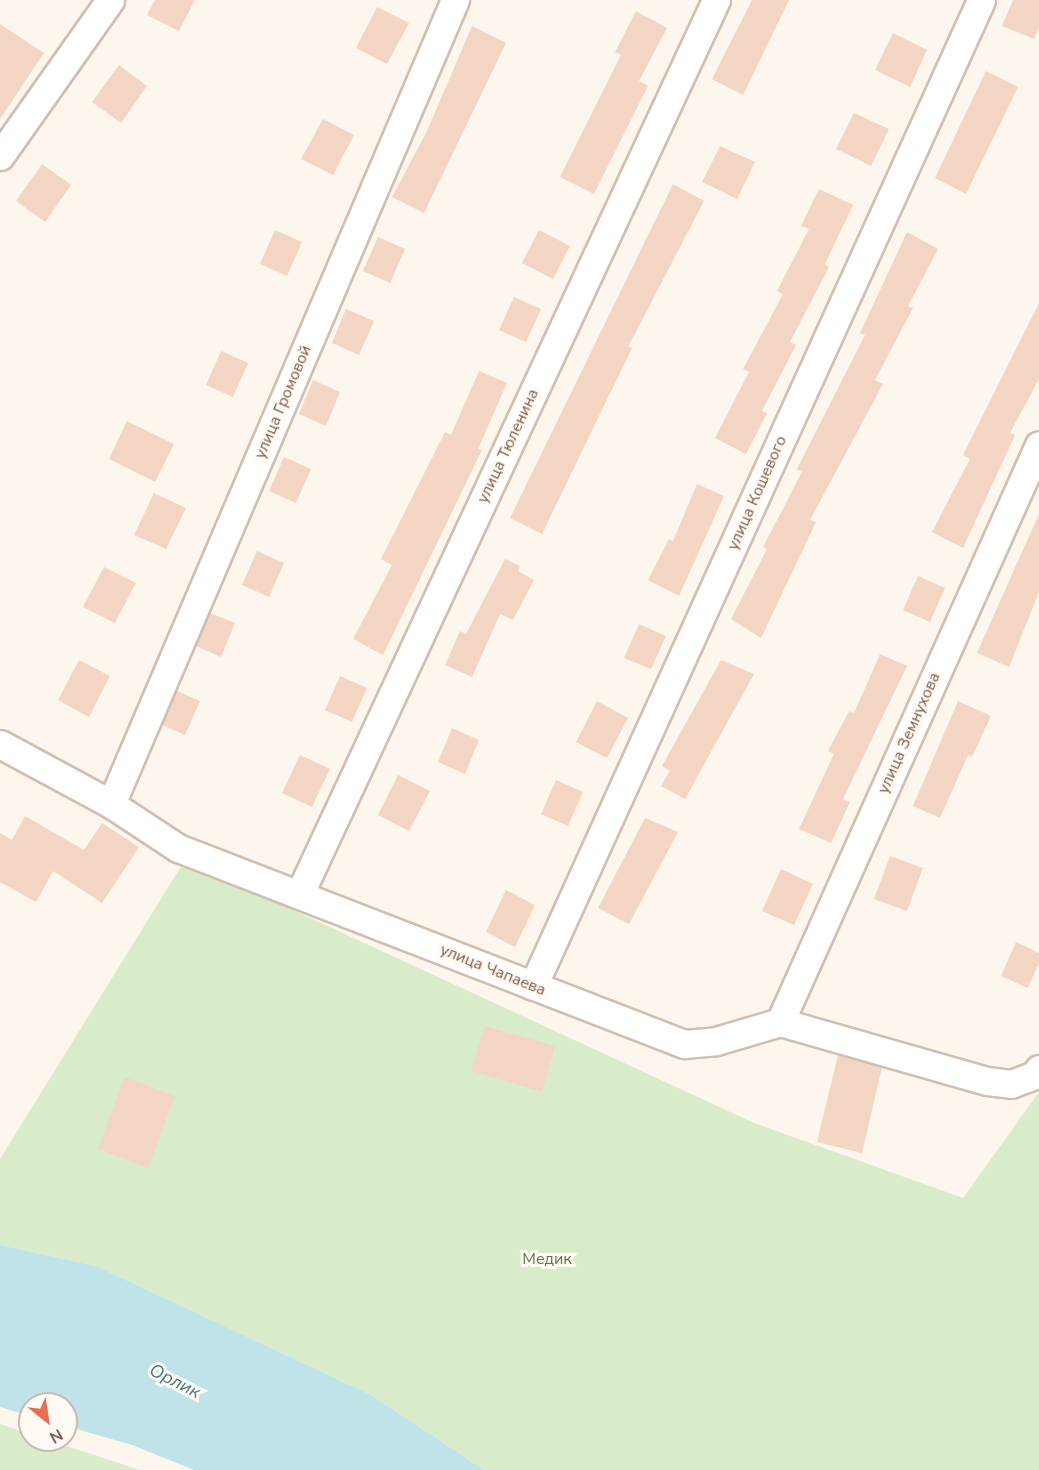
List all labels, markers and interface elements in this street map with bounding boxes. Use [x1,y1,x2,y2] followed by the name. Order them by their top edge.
[250,342,316,462] street label: улица Громовой
[473,386,543,506] street label: улица Тюленина
[723,433,791,553] street label: улица Кошевого
[874,669,944,797] street label: улица Земнухова
[437,940,549,1000] street label: улица Чапаева
[522,1249,572,1269] park label: Медик
[146,1359,204,1403] water label: Орлик
[18,1392,78,1452] north arrow
[45,1423,67,1448] text: N

